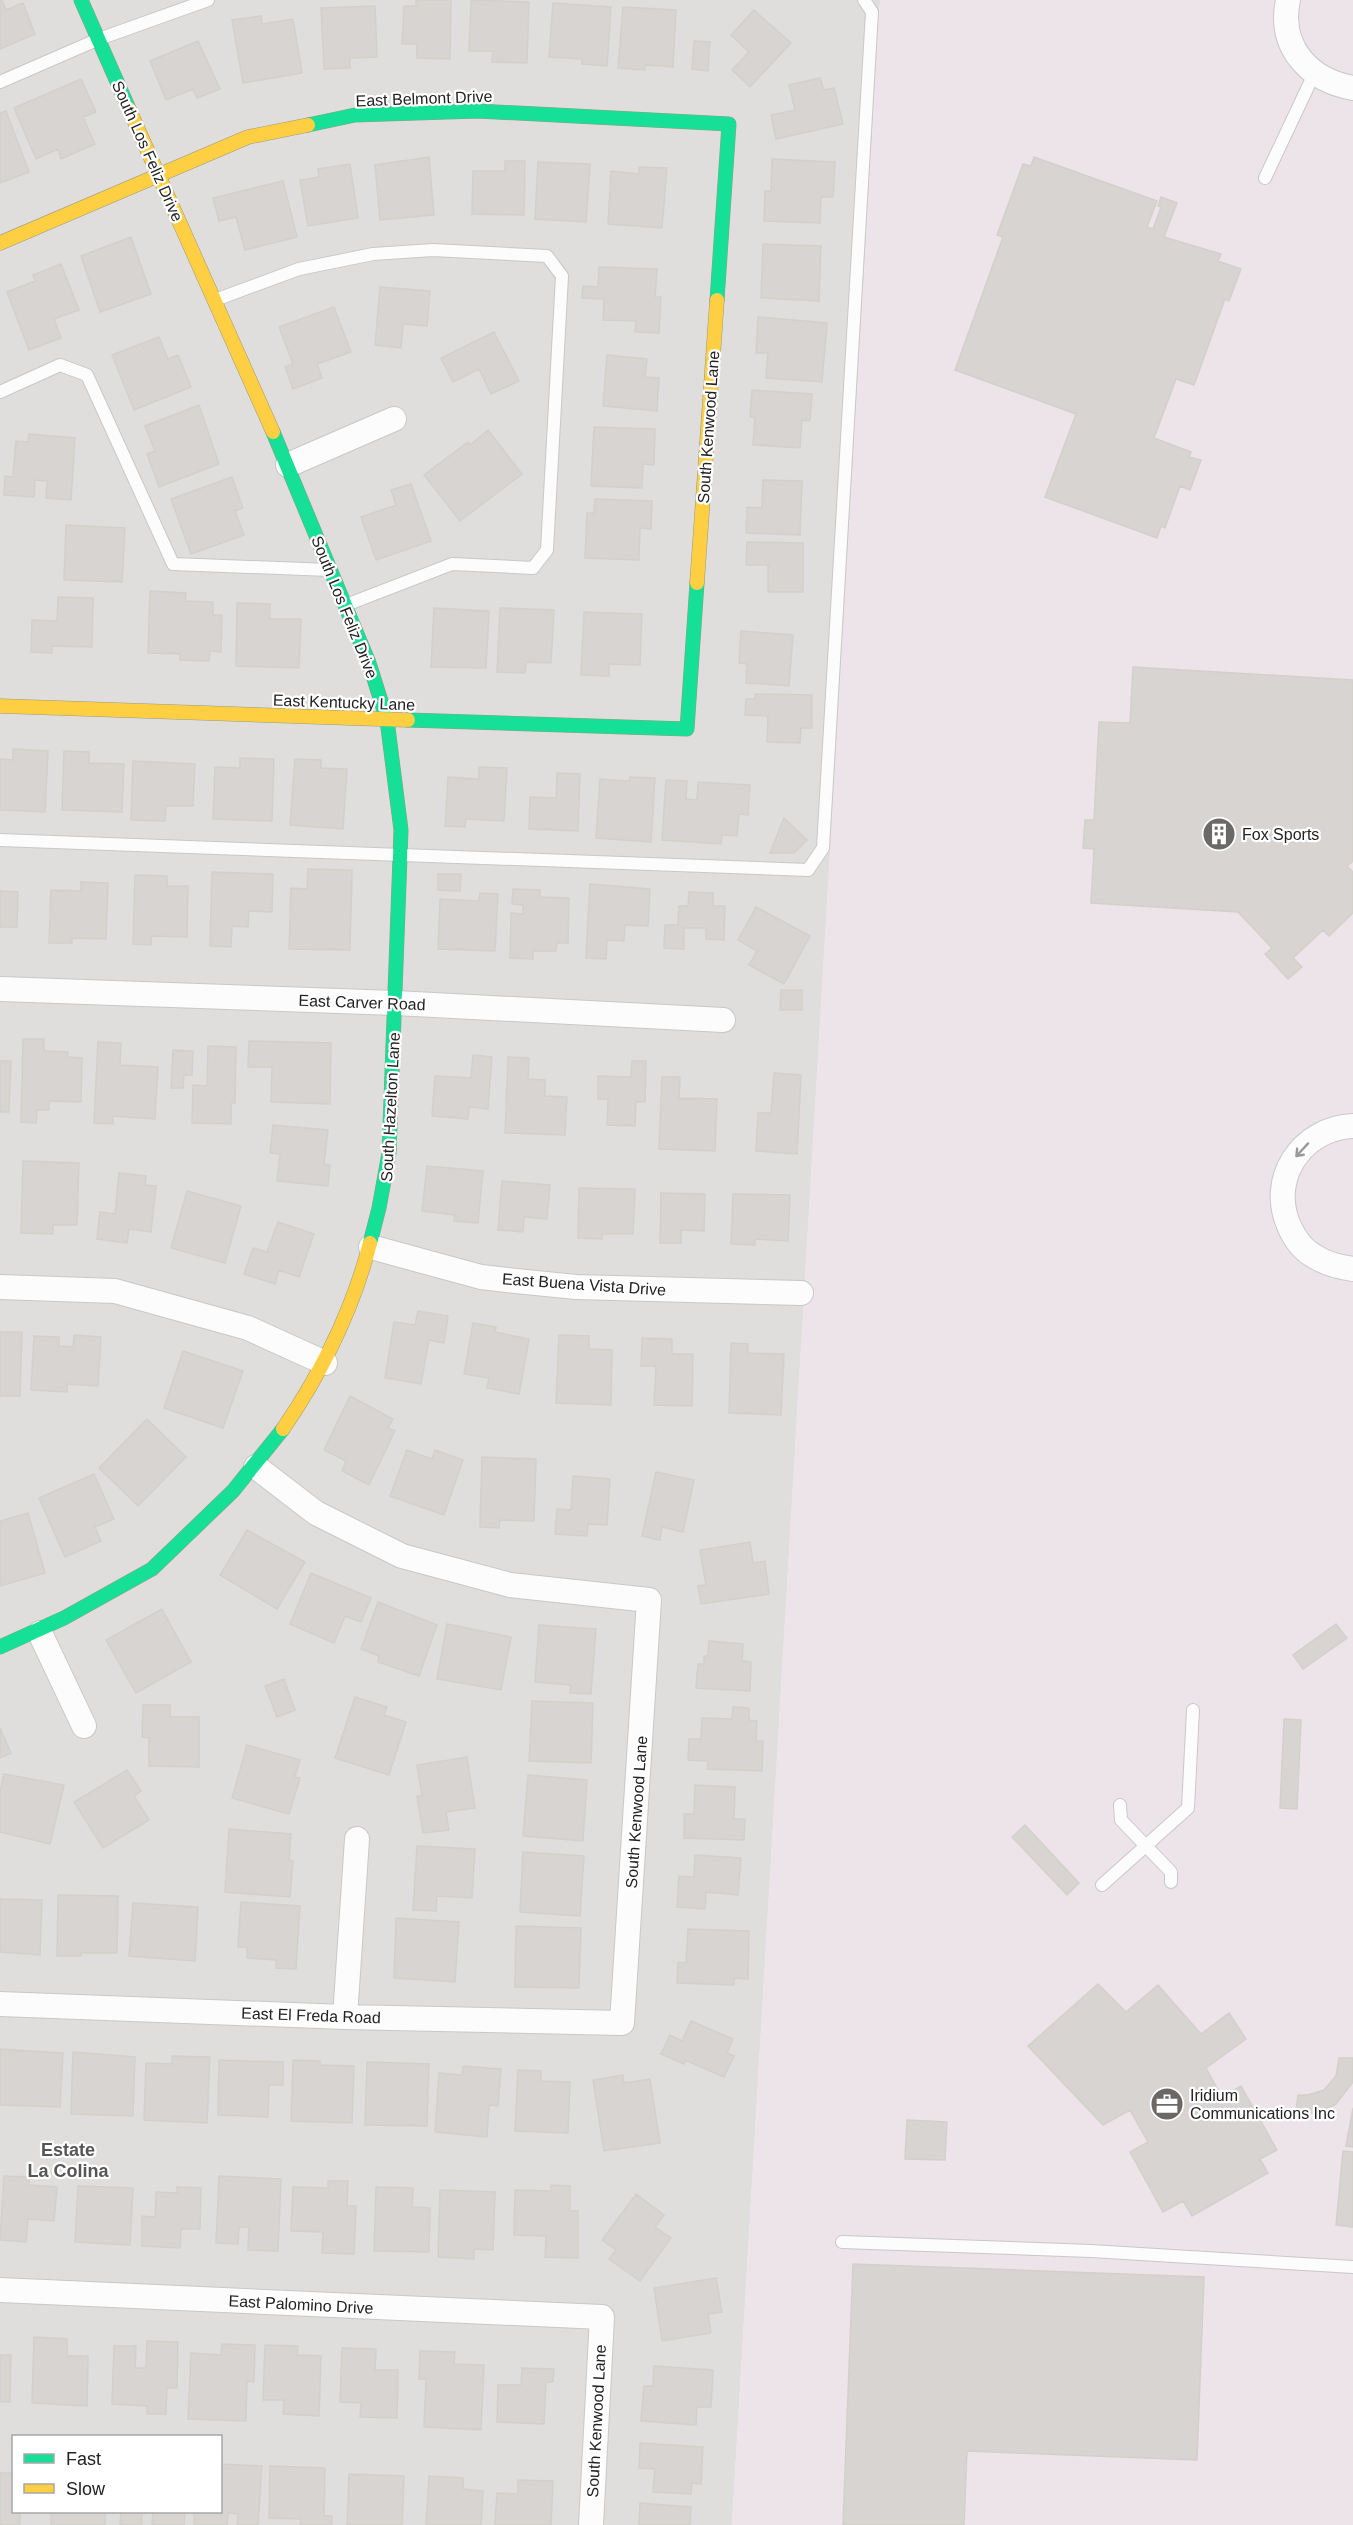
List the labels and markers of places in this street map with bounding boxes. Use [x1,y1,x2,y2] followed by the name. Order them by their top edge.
[1201,816,1237,852] building icon: Fox Sports
[1242,826,1319,843] place label: Fox Sports
[1149,2086,1185,2122] office icon: Iridium Communications Inc
[1190,2087,1335,2122] place label: Iridium Communications Inc

